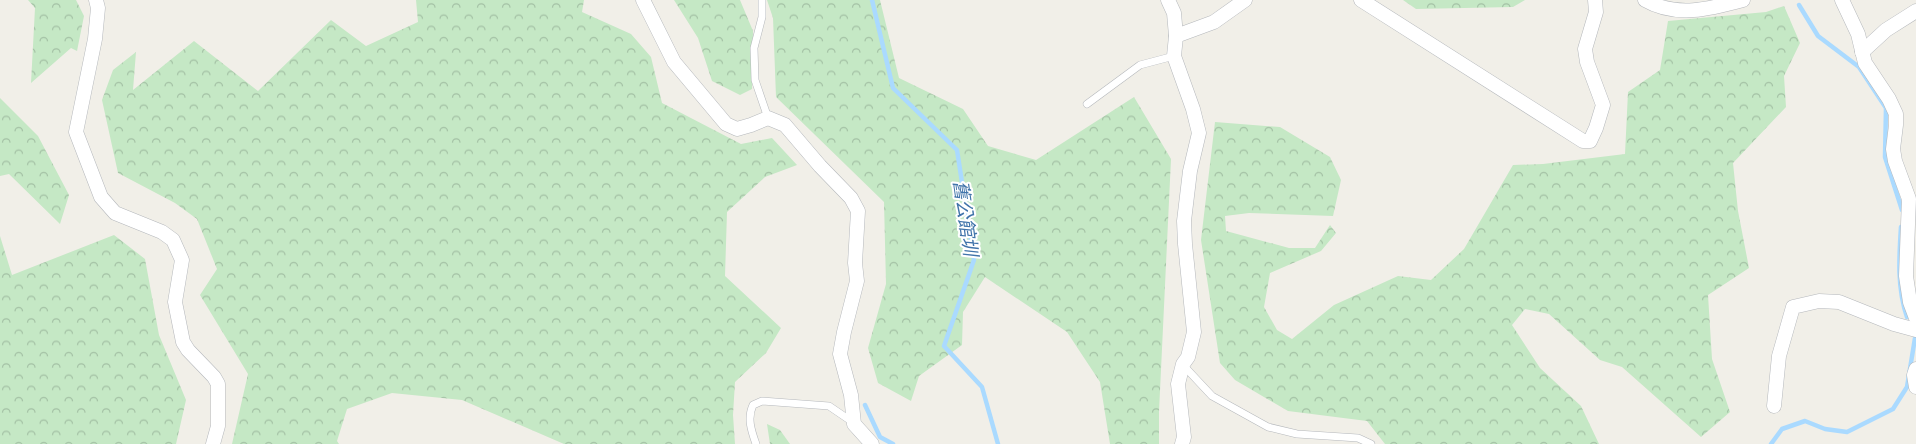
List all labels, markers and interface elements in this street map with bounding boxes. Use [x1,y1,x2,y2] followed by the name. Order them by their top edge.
[950,179,983,260] water label: 舊公館圳

